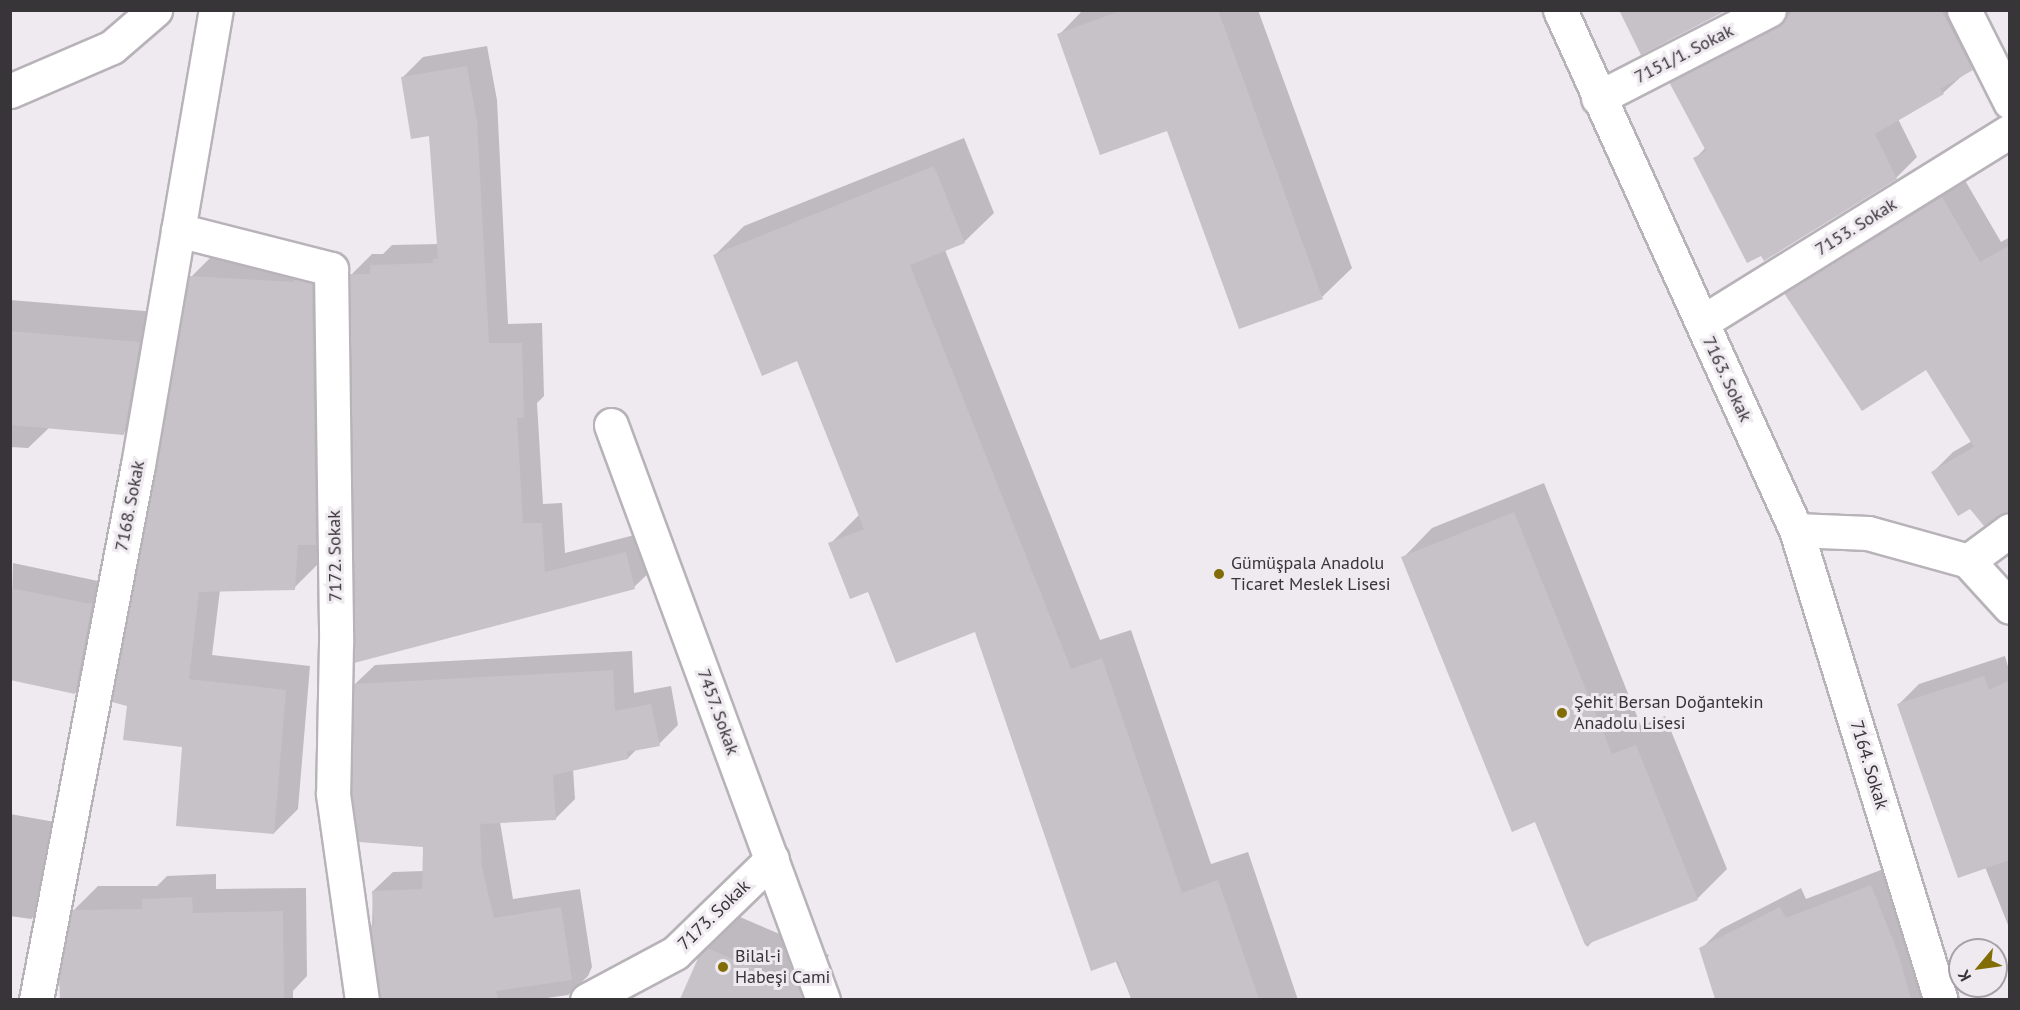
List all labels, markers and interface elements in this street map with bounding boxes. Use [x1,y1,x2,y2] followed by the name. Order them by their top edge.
[1630,20,1738,88] street label: 7151/1. Sokak
[1811,193,1901,261] street label: 7153. Sokak
[1698,332,1756,426] street label: 7163. Sokak
[110,458,150,554] street label: 7168. Sokak
[323,509,347,603] street label: 7172. Sokak
[1231,553,1391,596] place label: Gümüşpala Anadolu Ticaret Meslek Lisesi
[1212,567,1226,581] marker: Gümüşpala Anadolu Ticaret Meslek Lisesi
[692,665,744,759] street label: 7457. Sokak
[1574,692,1763,734] place label: Şehit Bersan Doğantekin Anadolu Lisesi
[1555,706,1569,720] marker: Şehit Bersan Doğantekin Anadolu Lisesi
[1845,717,1893,813] street label: 7164. Sokak
[673,875,755,955] street label: 7173. Sokak
[1948,938,2008,998] north arrow
[735,946,830,988] place label: Bilal-i Habeşi Cami
[716,960,730,974] marker: Bilal-i Habeşi Cami
[1953,967,1975,985] text: K

